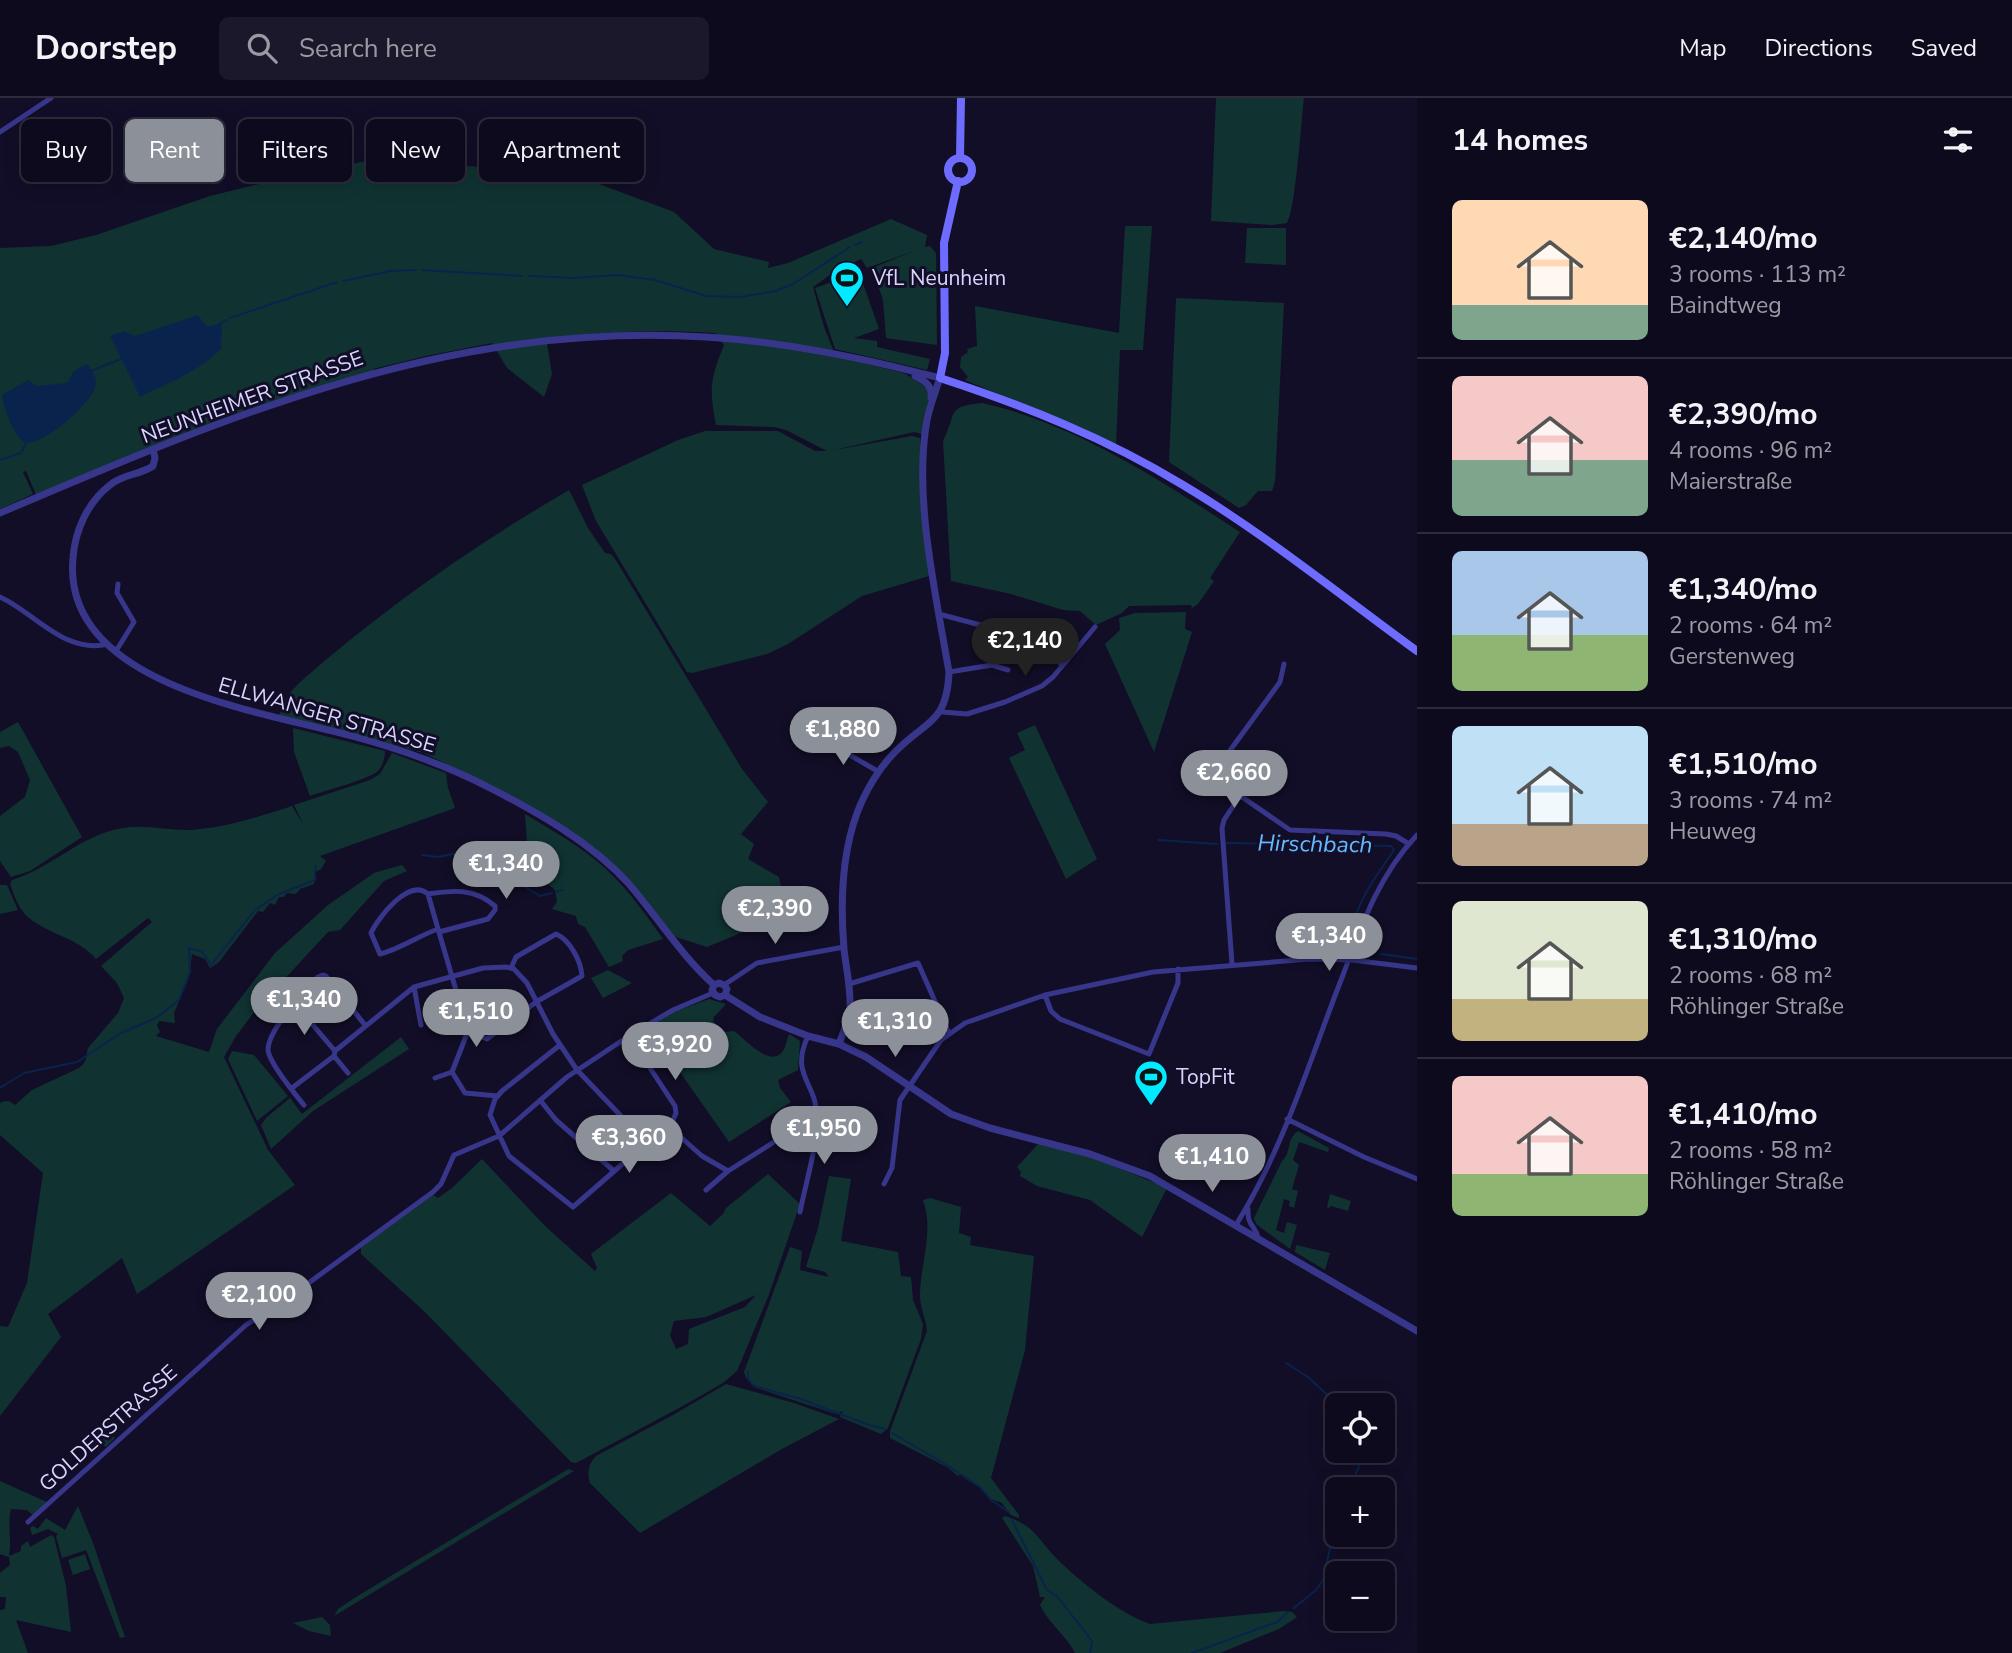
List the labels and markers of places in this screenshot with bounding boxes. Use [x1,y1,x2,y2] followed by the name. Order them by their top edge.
[828,259,866,308] sports icon: VfL Neunheim
[871,264,1006,292] place label: VfL Neunheim
[968,618,1082,678] pin: €2,140
[786,708,900,767] pin: €1,880
[1177,750,1291,810] pin: €2,660
[449,842,563,901] pin: €1,340
[718,886,832,946] pin: €2,390
[1272,914,1386,973] pin: €1,340
[247,978,361,1037] pin: €1,340
[419,990,533,1049] pin: €1,510
[838,1000,952,1059] pin: €1,310
[618,1023,732,1082] pin: €3,920
[1132,1058,1170,1107] sports icon: TopFit
[1176,1063,1235,1091] place label: TopFit
[767,1107,881,1166] pin: €1,950
[572,1116,686,1175] pin: €3,360
[1155,1134,1269,1194] pin: €1,410
[202,1272,316,1332] pin: €2,100

